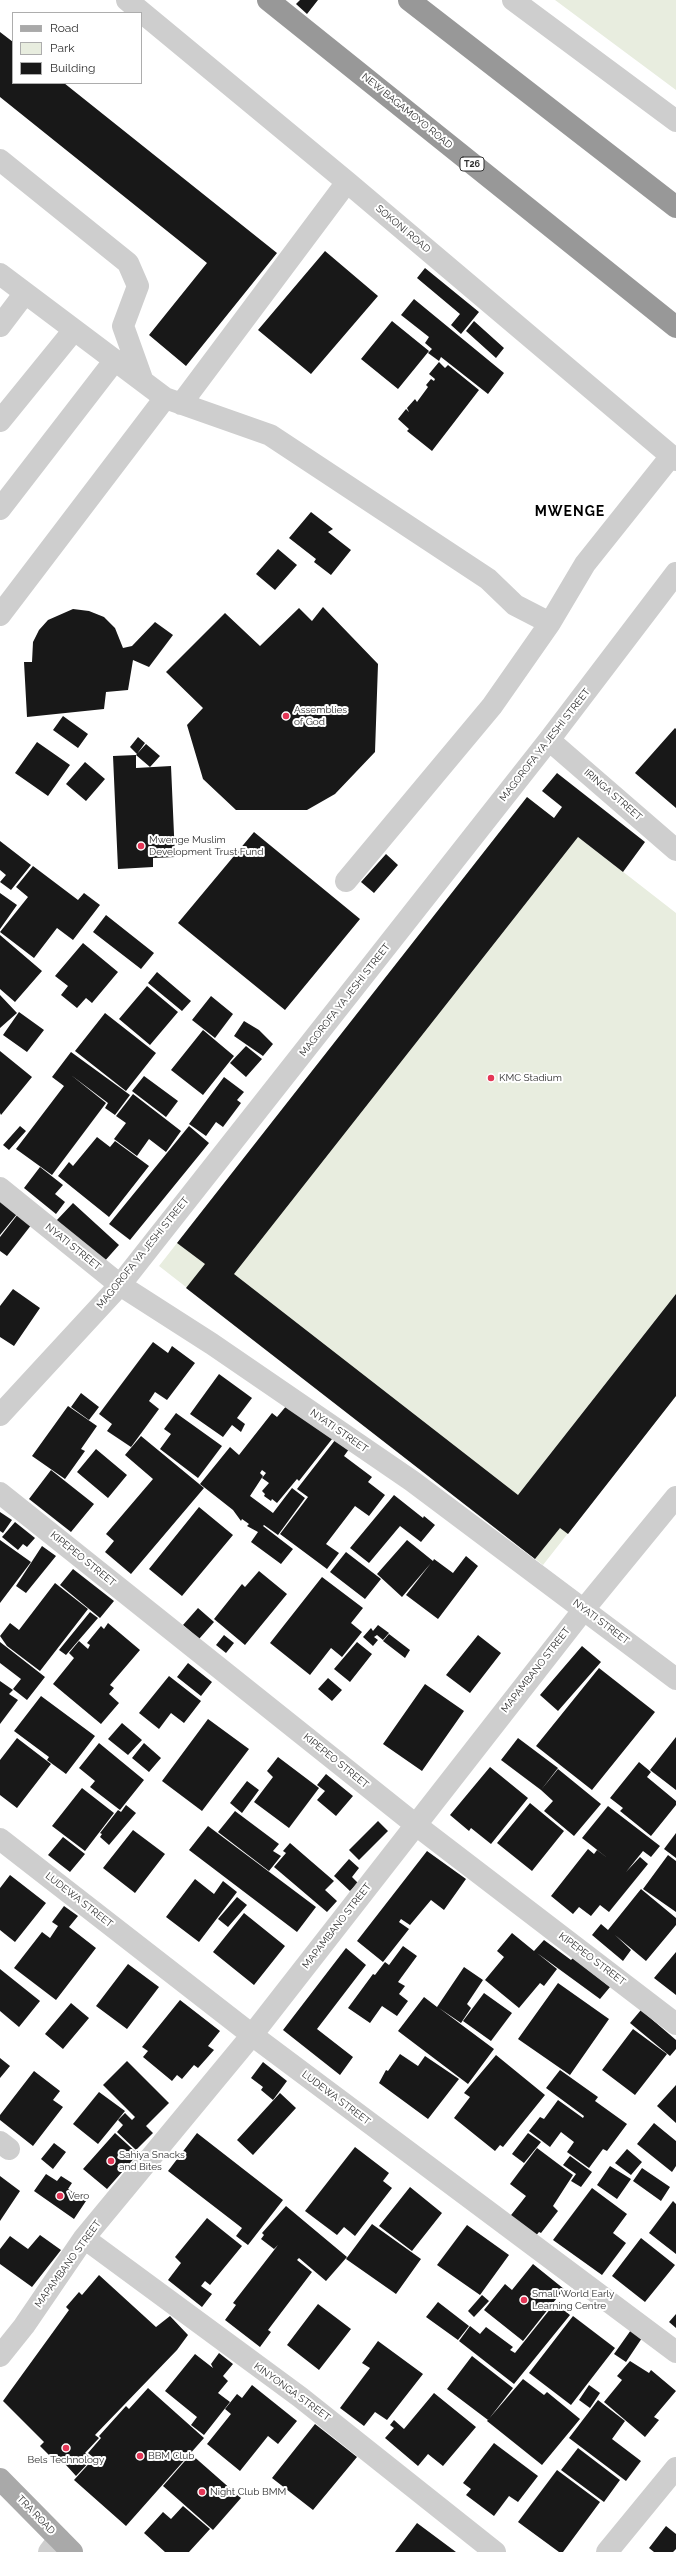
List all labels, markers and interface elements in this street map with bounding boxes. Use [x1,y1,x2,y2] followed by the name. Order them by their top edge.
[12,12,142,84] legend
[50,21,79,35] text: Road
[50,41,75,55] text: Park
[50,61,96,75] text: Building
[359,71,455,151] street label: NEW BAGAMOYO ROAD
[460,157,484,171] road number: T26
[373,203,433,255] street label: SOKONI ROAD
[535,504,605,520] district label: MWENGE
[497,686,593,804] street label: MAGOROFA YA JESHI STREET
[294,704,347,728] place label: Assemblies of God
[281,711,291,721] marker: Assemblies of God
[582,767,644,823] street label: IRINGA STREET
[149,834,263,858] place label: Mwenge Muslim Development Trust Fund
[136,841,146,851] marker: Mwenge Muslim Development Trust Fund
[297,941,393,1059] street label: MAGOROFA YA JESHI STREET
[499,1072,562,1084] place label: KMC Stadium
[486,1073,496,1083] marker: KMC Stadium
[94,1195,192,1311] street label: MAGOROFA YA JESHI STREET
[43,1221,103,1273] street label: NYATI STREET
[308,1407,370,1455] street label: NYATI STREET
[48,1529,118,1589] street label: KIPEPEO STREET
[570,1597,632,1647] street label: NYATI STREET
[499,1625,573,1715] street label: MAPAMBANO STREET
[301,1731,371,1791] street label: KIPEPEO STREET
[43,1870,115,1930] street label: LUDEWA STREET
[300,1881,374,1971] street label: MAPAMBANO STREET
[556,1930,628,1988] street label: KIPEPEO STREET
[299,2068,373,2128] street label: LUDEWA STREET
[119,2149,185,2172] place label: Sahiya Snacks and Bites
[106,2156,116,2166] marker: Sahiya Snacks and Bites
[68,2190,89,2202] place label: Vero
[55,2191,65,2201] marker: Vero
[32,2218,104,2310] street label: MAPAMBANO STREET
[532,2288,614,2312] place label: Small World Early Learning Centre
[519,2295,529,2305] marker: Small World Early Learning Centre
[252,2360,332,2424] street label: KINYONGA STREET
[61,2443,71,2453] marker: Bels Technology
[148,2450,194,2462] place label: BBM Club
[135,2451,145,2461] marker: BBM Club
[28,2454,104,2466] place label: Bels Technology
[210,2486,286,2498] place label: Night Club BMM
[197,2487,207,2497] marker: Night Club BMM
[14,2493,58,2537] street label: TRA ROAD

